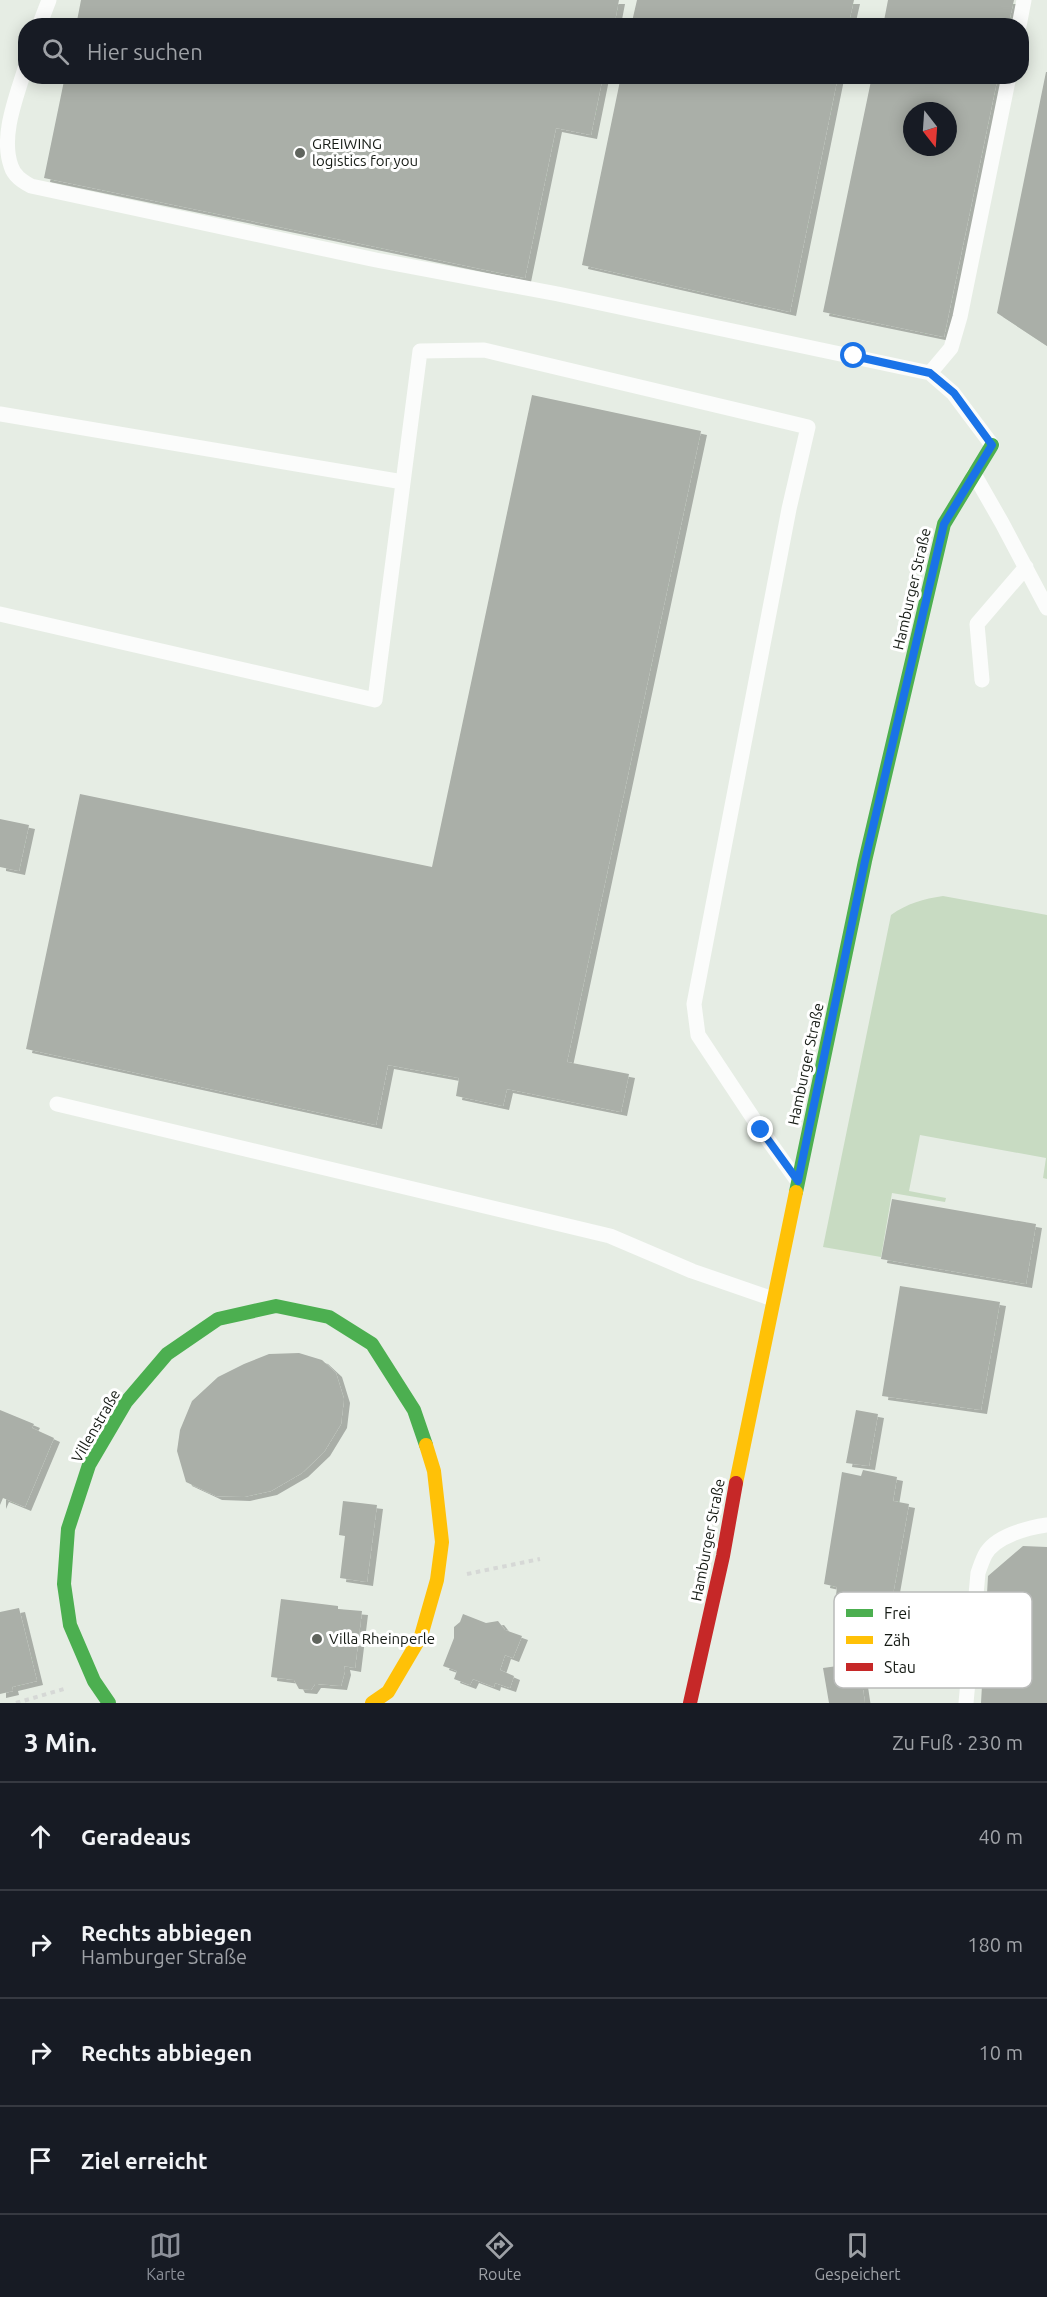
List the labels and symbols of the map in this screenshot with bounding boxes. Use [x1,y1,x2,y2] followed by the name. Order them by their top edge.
[903,102,957,156] north arrow
[312,135,418,169] place label: GREIWING logistics for you
[293,146,307,160] marker: GREIWING logistics for you
[840,342,866,368] route start
[889,526,934,652] street label: Hamburger Straße
[784,1001,827,1127] street label: Hamburger Straße
[747,1116,773,1142] route end
[68,1386,123,1465] street label: Villenstraße
[687,1477,728,1603] street label: Hamburger Straße
[834,1592,1032,1688] legend
[884,1604,911,1622] text: Frei
[329,1630,435,1647] place label: Villa Rheinperle
[884,1631,910,1649] text: Zäh
[310,1632,324,1646] marker: Villa Rheinperle
[884,1658,916,1676] text: Stau

